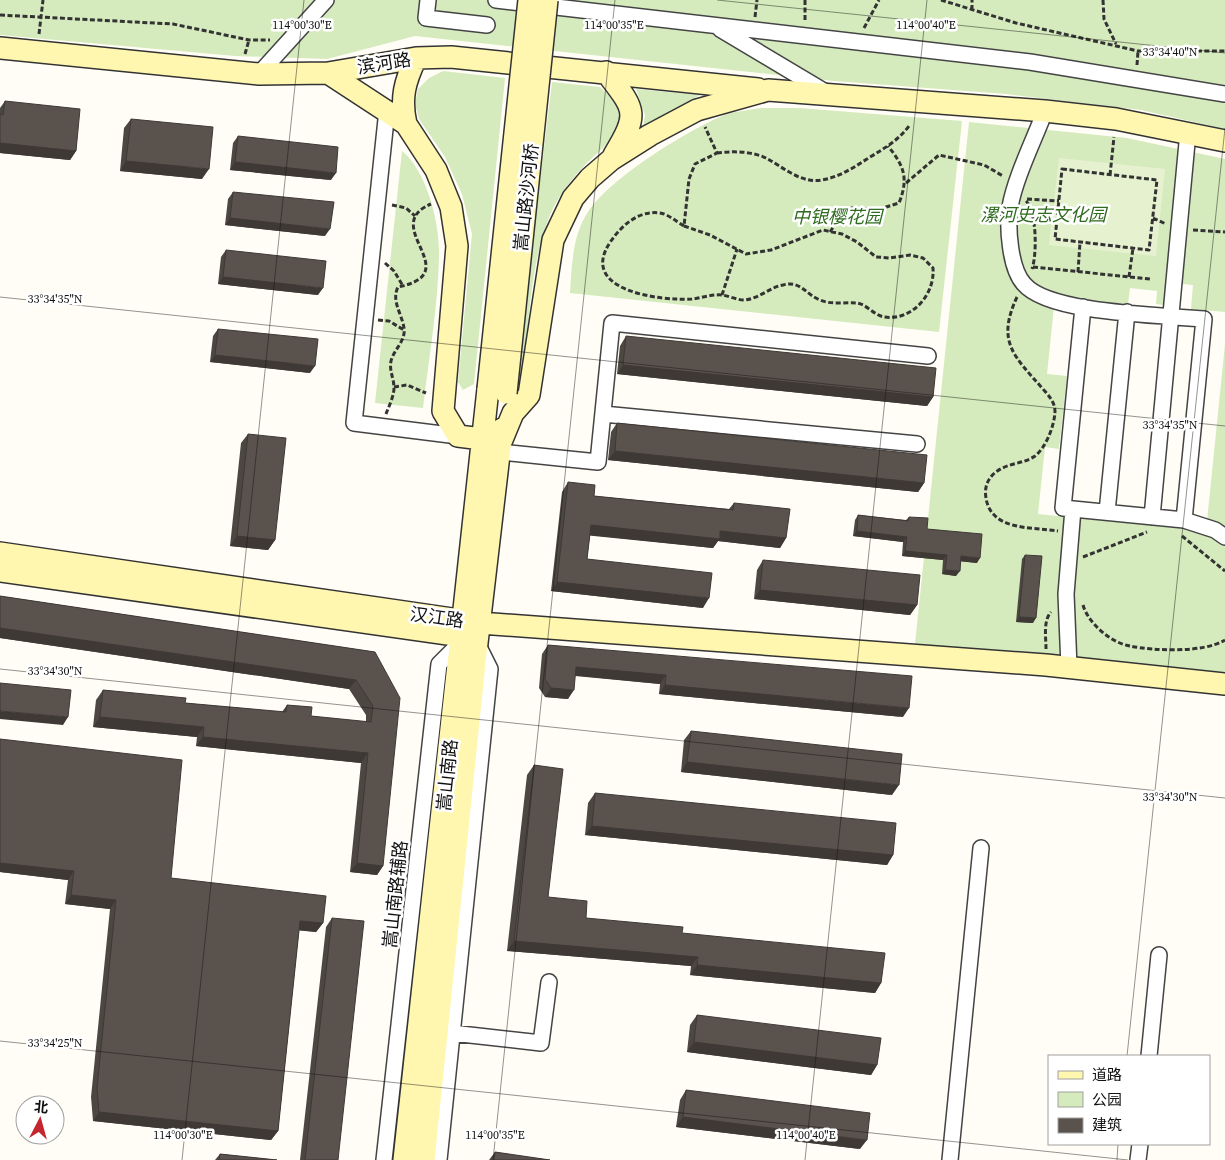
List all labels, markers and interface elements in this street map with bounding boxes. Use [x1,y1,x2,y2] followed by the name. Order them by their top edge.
[272,17,332,33] text: 114°00'30"E
[584,17,644,33] text: 114°00'35"E
[896,17,956,33] text: 114°00'40"E
[1142,44,1198,60] text: 33°34'40"N
[355,46,413,80] street label: 滨河路
[508,142,544,252] street label: 嵩山路沙河桥
[980,202,1109,227] park label: 漯河史志文化园
[792,204,885,229] park label: 中银樱花园
[27,291,83,307] text: 33°34'35"N
[1142,417,1198,433] text: 33°34'35"N
[409,601,465,633] street label: 汉江路
[27,663,83,679] text: 33°34'30"N
[431,738,463,812] street label: 嵩山南路
[1142,789,1198,805] text: 33°34'30"N
[377,839,413,949] street label: 嵩山南路辅路
[27,1035,83,1051] text: 33°34'25"N
[1048,1055,1210,1145] legend
[1092,1064,1122,1085] text: 道路
[1092,1089,1122,1110] text: 公园
[15,1095,65,1145] north arrow
[33,1096,49,1118] text: 北
[1092,1114,1122,1135] text: 建筑
[153,1127,213,1143] text: 114°00'30"E
[465,1127,525,1143] text: 114°00'35"E
[776,1127,836,1143] text: 114°00'40"E

